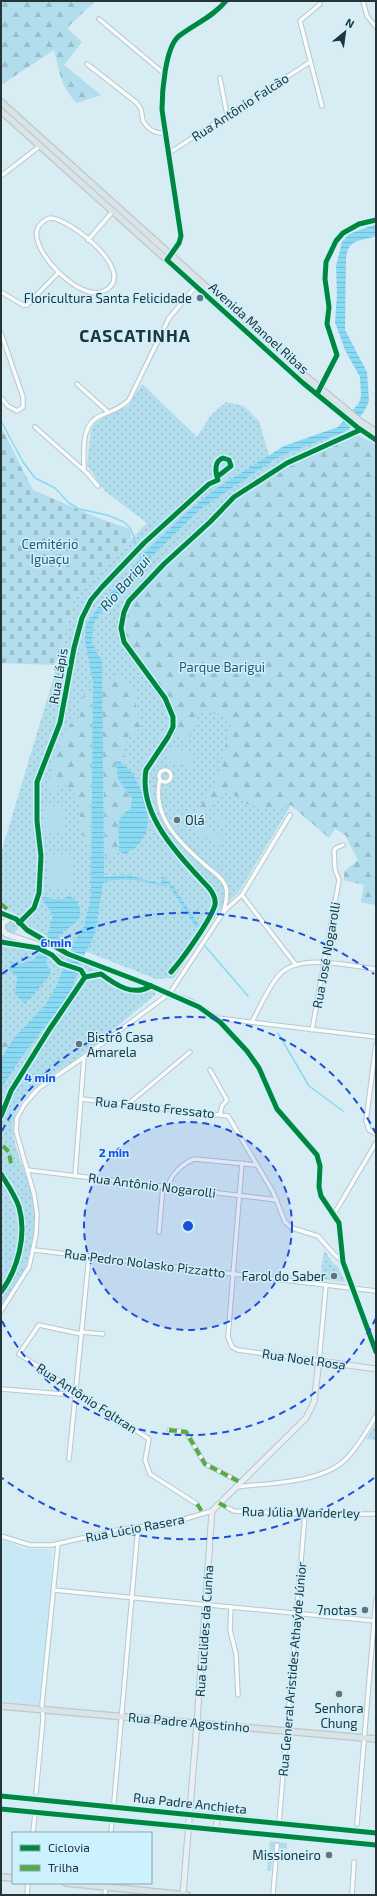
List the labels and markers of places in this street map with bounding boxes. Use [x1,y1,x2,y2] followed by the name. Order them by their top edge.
[24,290,192,306] place label: Floricultura Santa Felicidade
[195,293,205,303] marker: Floricultura Santa Felicidade
[185,812,205,828] place label: Olá
[172,815,182,825] marker: Olá
[87,1029,153,1060] place label: Bistrô Casa Amarela
[74,1039,84,1049] marker: Bistrô Casa Amarela
[181,1219,195,1233] centre of rings
[242,1268,326,1284] place label: Farol do Saber
[329,1271,339,1281] marker: Farol do Saber
[317,1602,357,1618] place label: 7notas
[360,1605,370,1615] marker: 7notas
[334,1689,344,1699] marker: Senhora Chung
[314,1700,364,1731] place label: Senhora Chung
[252,1847,321,1863] place label: Missioneiro
[324,1850,334,1860] marker: Missioneiro

